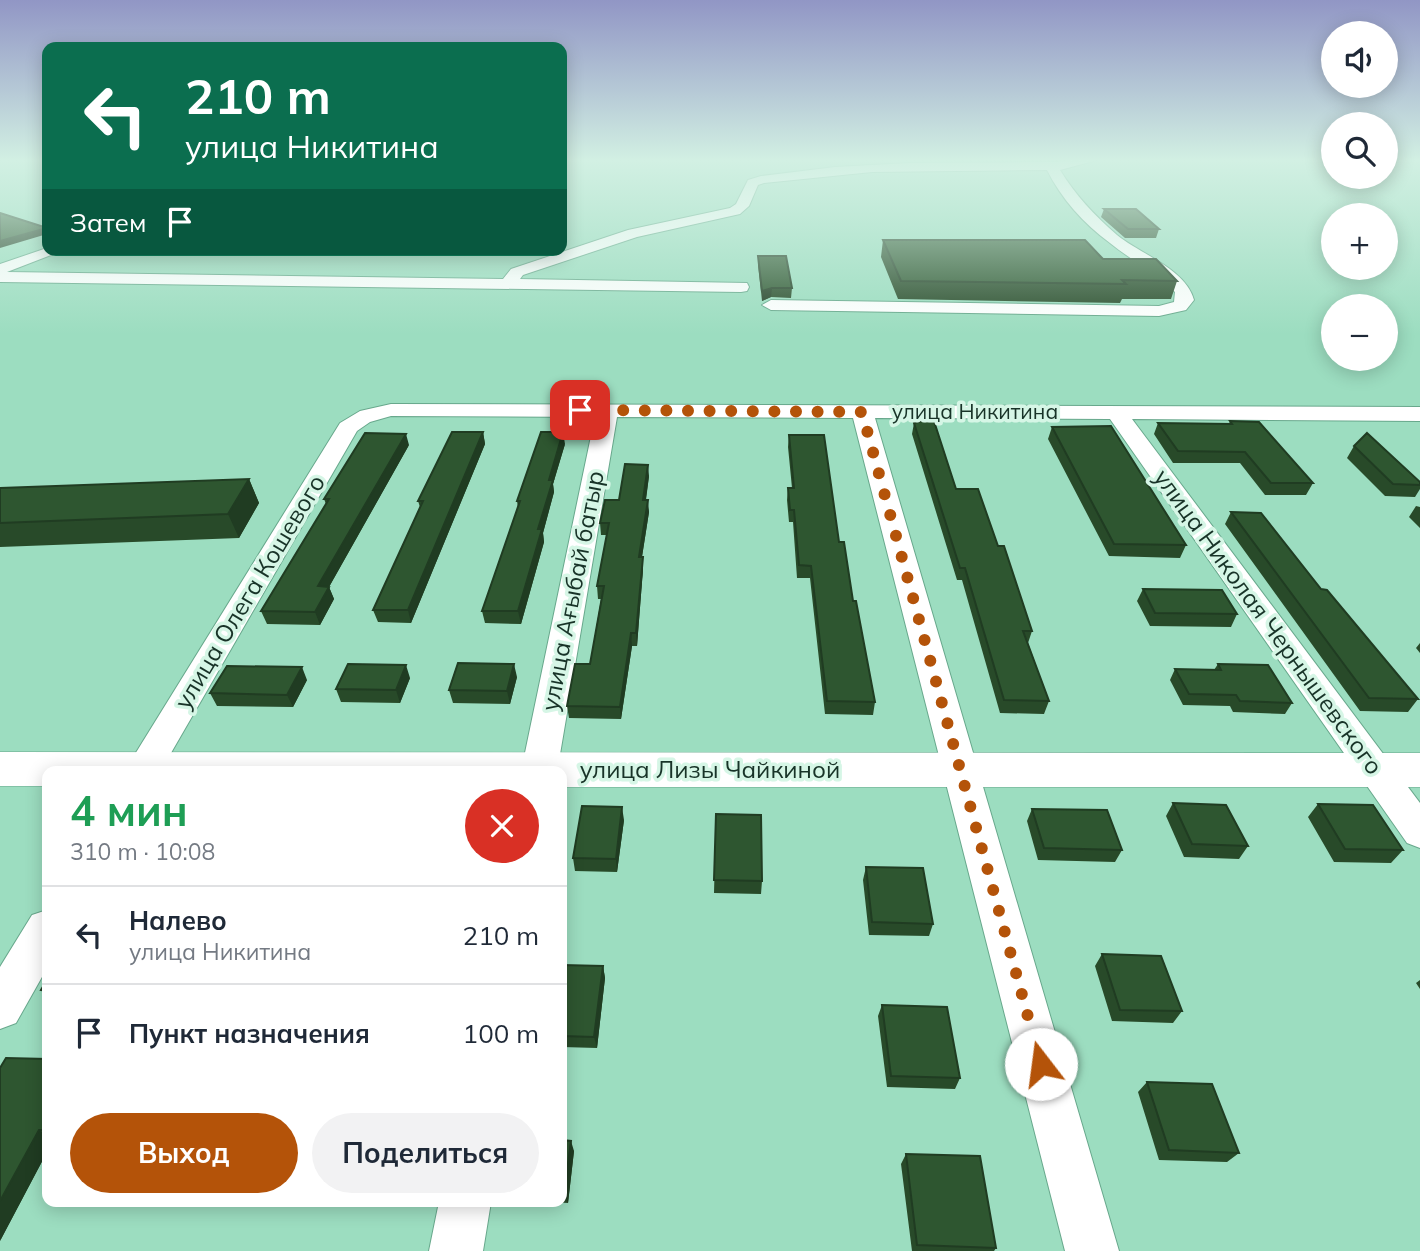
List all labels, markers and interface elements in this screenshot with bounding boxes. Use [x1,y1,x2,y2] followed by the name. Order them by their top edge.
[1321,21,1398,371] map controls
[1321,21,1398,98] button: sound
[185,65,331,126] text: 210 m
[70,70,161,161] icon: left
[1321,112,1398,189] button: search
[185,126,439,166] text: улица Никитина
[161,203,199,241] icon: arrive
[1321,203,1398,280] button: +
[70,206,147,239] text: Затем
[1321,294,1398,371] button: −
[550,380,610,440] pin
[561,391,599,429] icon: arrive
[892,398,1058,424] street label: улица Никитина
[1148,463,1390,780] street label: улица Николая Чернышевского
[534,468,610,713] street label: улица Ағыбай батыр
[167,469,331,714] street label: улица Олега Кошевого
[580,754,840,784] street label: улица Лизы Чайкиной
[70,784,188,837] text: 4 мин
[465,789,539,863] button: close
[70,837,215,866] text: 310 m · 10:08
[129,904,227,937] text: Налево
[70,916,108,954] icon: left
[463,919,539,952] text: 210 m
[129,937,311,966] text: улица Никитина
[70,1014,108,1052] icon: arrive
[129,1017,370,1050] text: Пункт назначения
[463,1017,539,1050] text: 100 m
[1004,1027,1078,1101] position arrow
[70,1113,298,1193] button: Выход
[312,1113,539,1193] button: Поделиться

